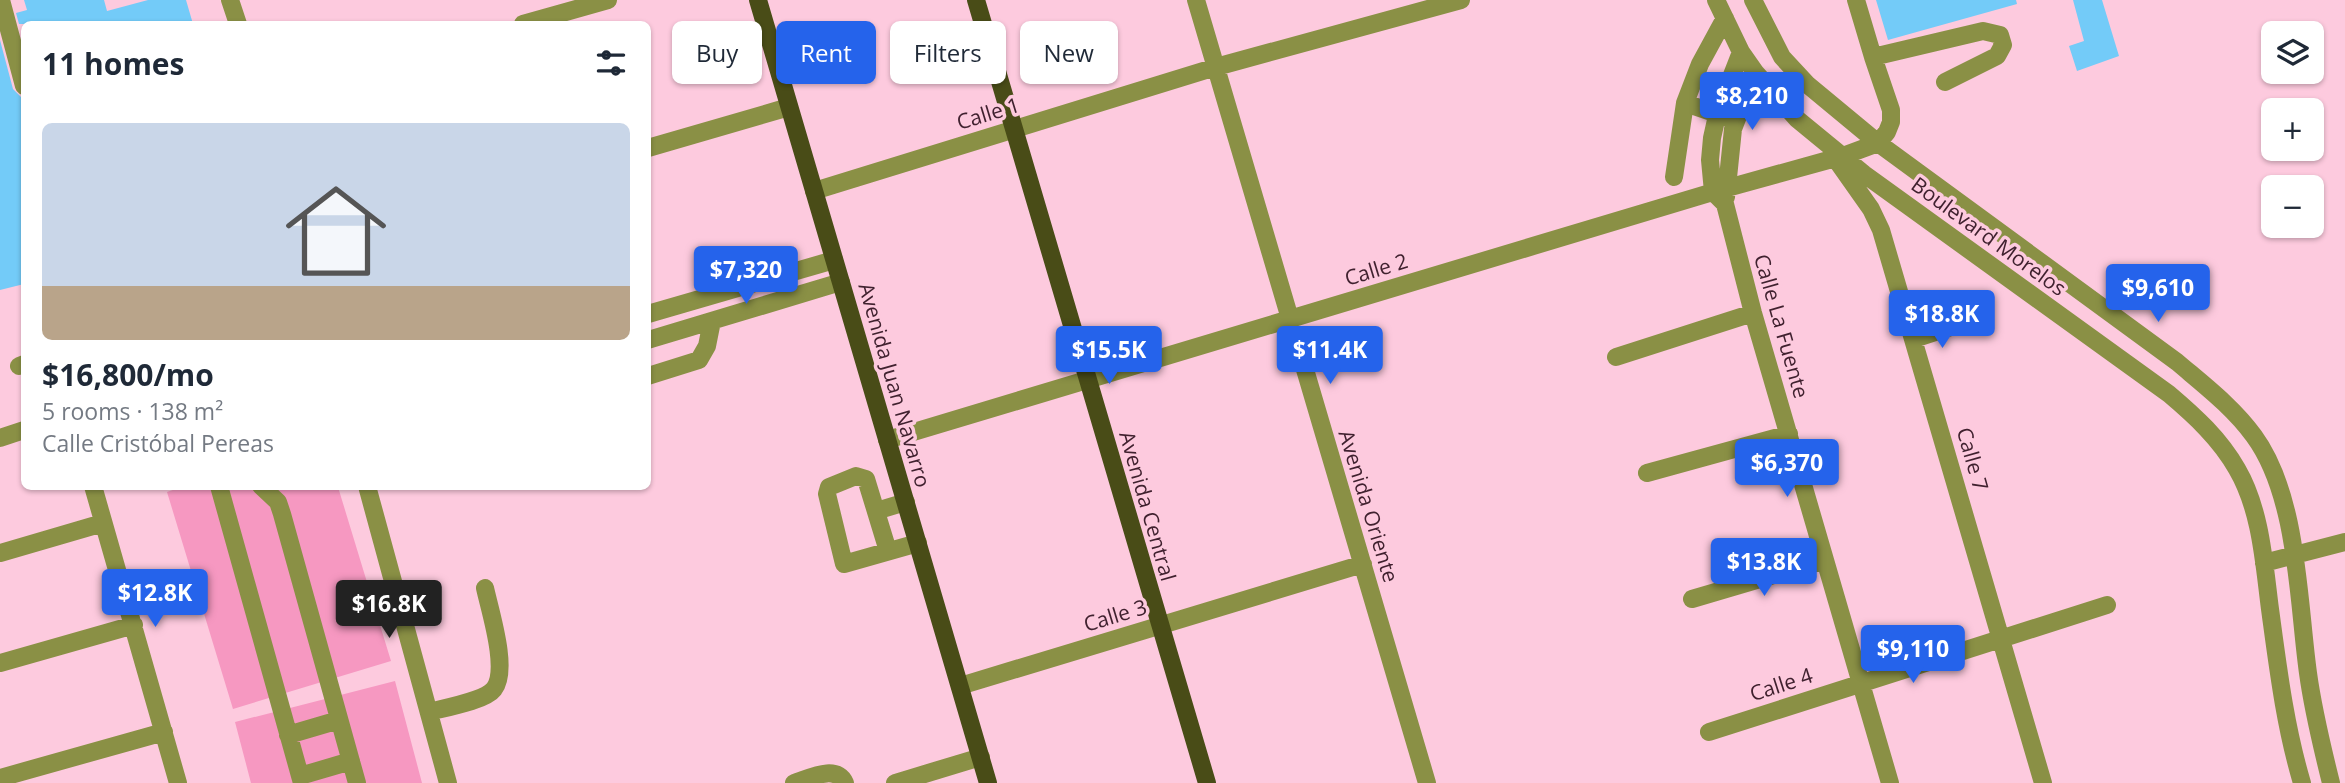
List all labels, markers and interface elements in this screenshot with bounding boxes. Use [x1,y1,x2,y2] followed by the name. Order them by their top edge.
[672,21,762,84] chip: Buy
[776,21,876,84] chip: Rent
[890,21,1006,84] chip: Filters
[1020,21,1118,84] chip: New
[2261,21,2324,238] map controls
[2261,21,2324,84] button: layers
[42,43,185,84] text: 11 homes
[592,44,630,82] icon: filters
[1695,72,1809,132] pin: $8,210
[1716,79,1788,111] text: $8,210
[953,90,1023,136] street label: Calle 1
[2261,98,2324,161] button: +
[273,168,399,294] icon: home
[1906,170,2072,302] street label: Boulevard Morelos
[2261,175,2324,238] button: −
[689,246,803,306] pin: $7,320
[1341,246,1411,292] street label: Calle 2
[1748,251,1816,401] street label: Calle La Fuente
[710,253,782,285] text: $7,320
[2101,264,2215,324] pin: $9,610
[2122,271,2194,303] text: $9,610
[852,279,938,491] street label: Avenida Juan Navarro
[1885,290,1999,350] pin: $18.8K
[1905,297,1979,329] text: $18.8K
[1052,326,1166,386] pin: $15.5K
[1273,326,1387,386] pin: $11.4K
[1072,333,1146,365] text: $15.5K
[1293,333,1367,365] text: $11.4K
[42,354,214,395] text: $16,800/mo
[42,395,223,427] text: 5 rooms · 138 m²
[1951,424,1995,494] street label: Calle 7
[1333,426,1405,586] street label: Avenida Oriente
[42,427,274,459] text: Calle Cristóbal Pereas
[1113,428,1183,584] street label: Avenida Central
[1730,440,1844,499] pin: $6,370
[1751,446,1823,478] text: $6,370
[1707,538,1821,598] pin: $13.8K
[1727,545,1801,577] text: $13.8K
[98,570,212,629] pin: $12.8K
[118,576,192,608] text: $12.8K
[332,580,446,640] pin: $16.8K
[352,587,426,619] text: $16.8K
[1080,592,1150,638] street label: Calle 3
[1856,626,1970,685] pin: $9,110
[1877,632,1949,664] text: $9,110
[1746,661,1816,707] street label: Calle 4

